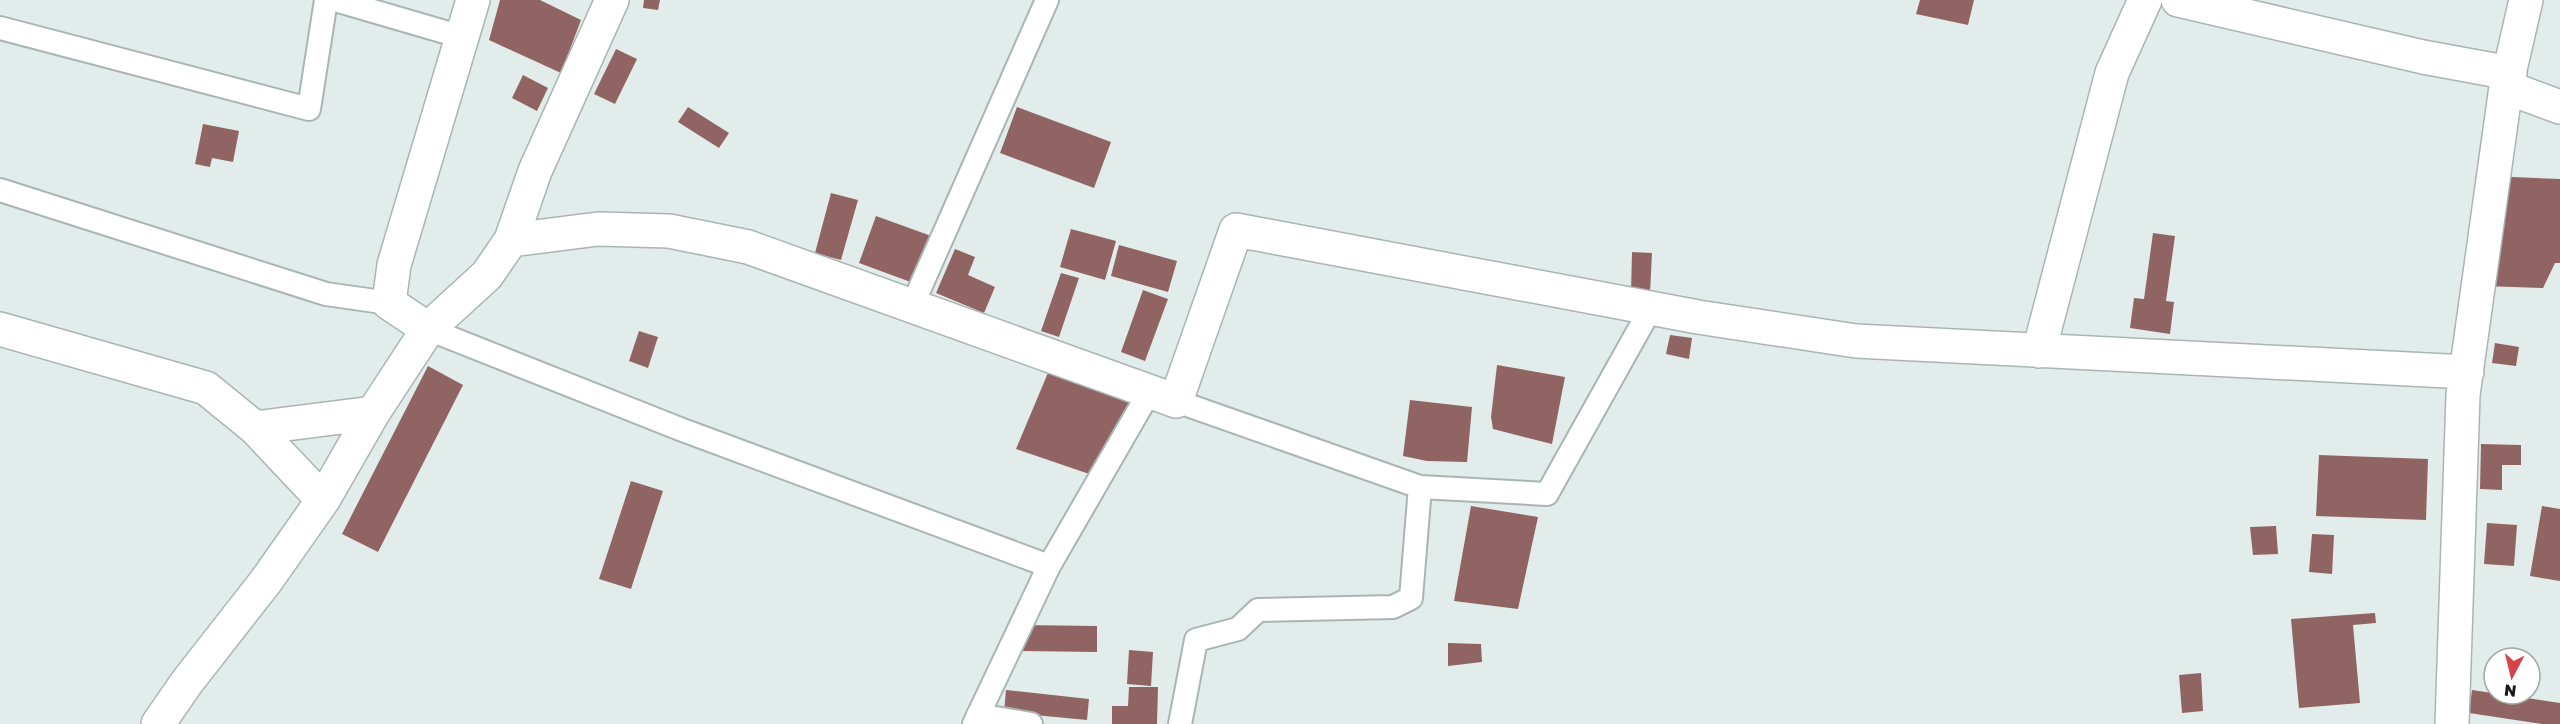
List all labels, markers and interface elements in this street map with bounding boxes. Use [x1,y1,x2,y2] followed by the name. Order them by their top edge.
[2482,646,2542,706] north arrow
[2503,680,2517,702] text: N

